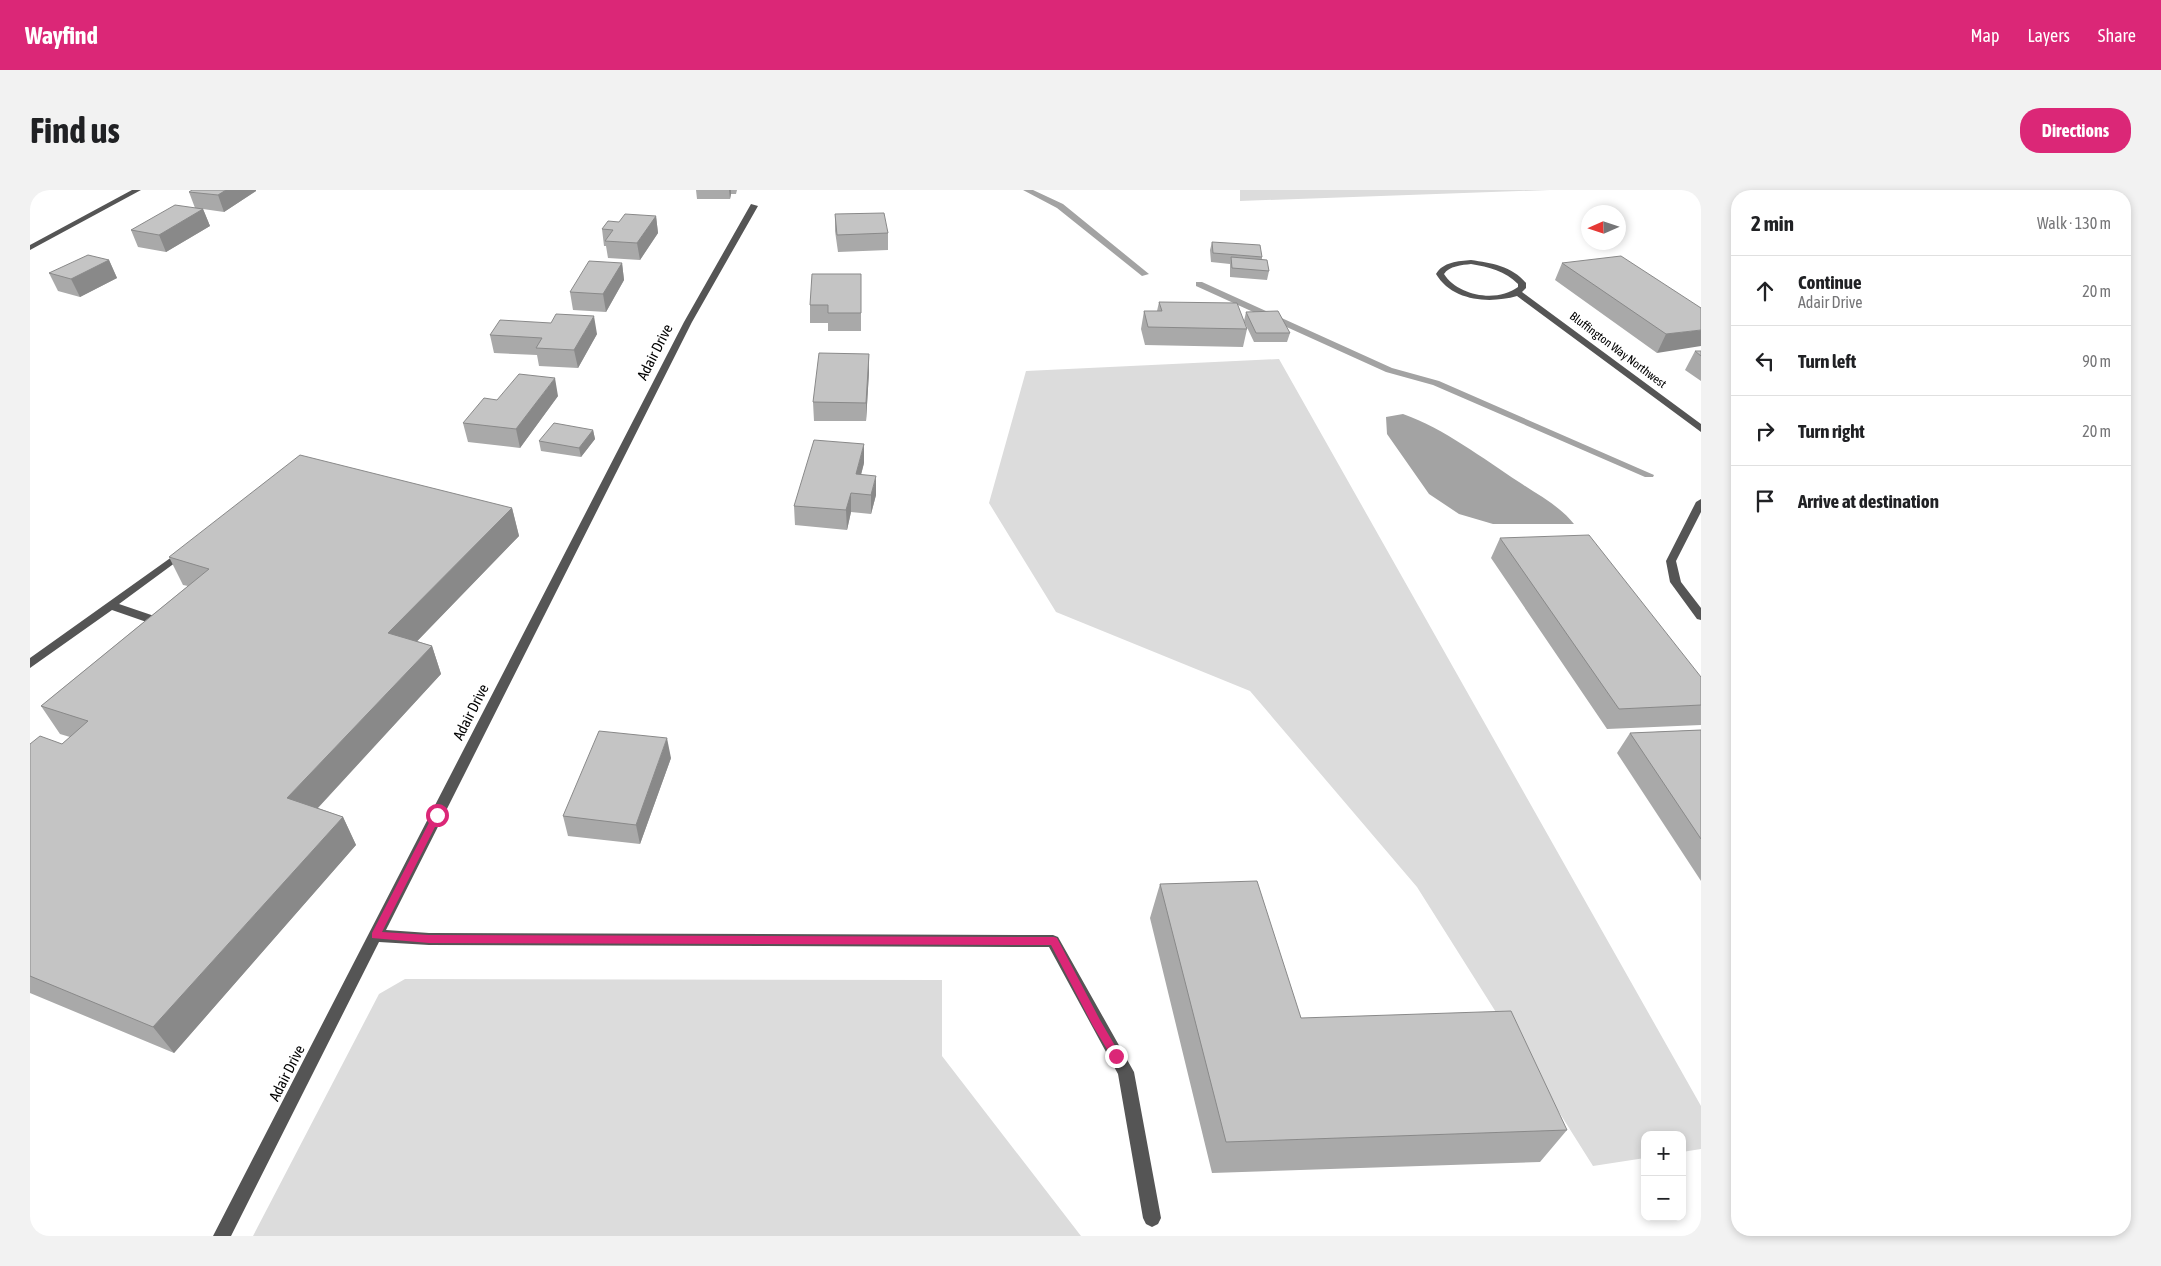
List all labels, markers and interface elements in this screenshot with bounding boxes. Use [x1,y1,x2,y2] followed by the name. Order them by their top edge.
[25,22,98,49] text: Wayfind
[1970,25,1999,46] text: Map
[2027,25,2070,46] text: Layers
[2098,25,2136,46] text: Share
[2020,108,2131,153] button: Directions
[30,110,120,150] text: Find us
[1581,205,1626,250] north arrow
[1751,211,1794,235] text: 2 min
[2037,214,2111,232] text: Walk · 130 m
[1798,271,1862,293] text: Continue
[1751,277,1779,305] icon: ahead
[2082,282,2111,300] text: 20 m
[1798,293,1863,311] text: Adair Drive
[1567,309,1670,391] street label: Bluffington Way Northwest
[633,321,676,383] street label: Adair Drive
[1751,347,1779,375] icon: left
[1798,350,1856,372] text: Turn left
[2082,352,2111,370] text: 90 m
[1751,417,1779,445] icon: right
[1798,420,1865,442] text: Turn right
[2082,422,2111,440] text: 20 m
[1751,487,1779,515] icon: arrive
[1798,490,1939,512] text: Arrive at destination
[449,681,492,743] street label: Adair Drive
[426,804,449,827] route start
[265,1042,308,1104] street label: Adair Drive
[1105,1045,1128,1068] route end
[1641,1131,1686,1221] map controls
[1641,1131,1686,1176] button: +
[1641,1176,1686,1221] button: −

